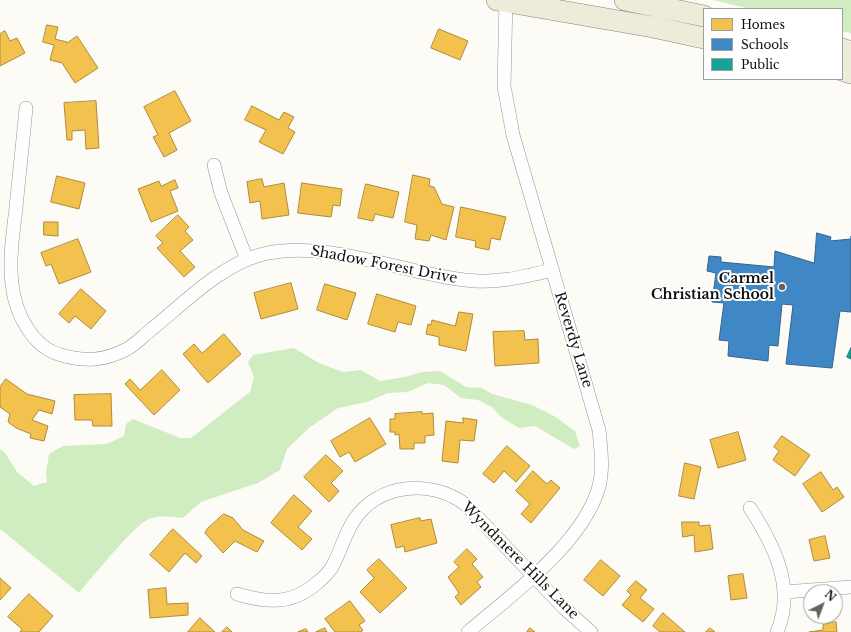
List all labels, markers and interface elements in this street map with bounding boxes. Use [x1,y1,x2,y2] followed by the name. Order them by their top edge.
[703,8,843,80] legend
[741,17,785,32] text: Homes
[741,37,788,52] text: Schools
[741,57,780,72] text: Public
[309,243,459,287] street label: Shadow Forest Drive
[651,271,774,304] place label: Carmel Christian School
[777,282,787,292] marker: Carmel Christian School
[550,290,596,390] street label: Reverdy Lane
[458,499,582,623] street label: Wyndmere Hills Lane
[803,584,843,624] north arrow
[822,587,839,604] text: N

